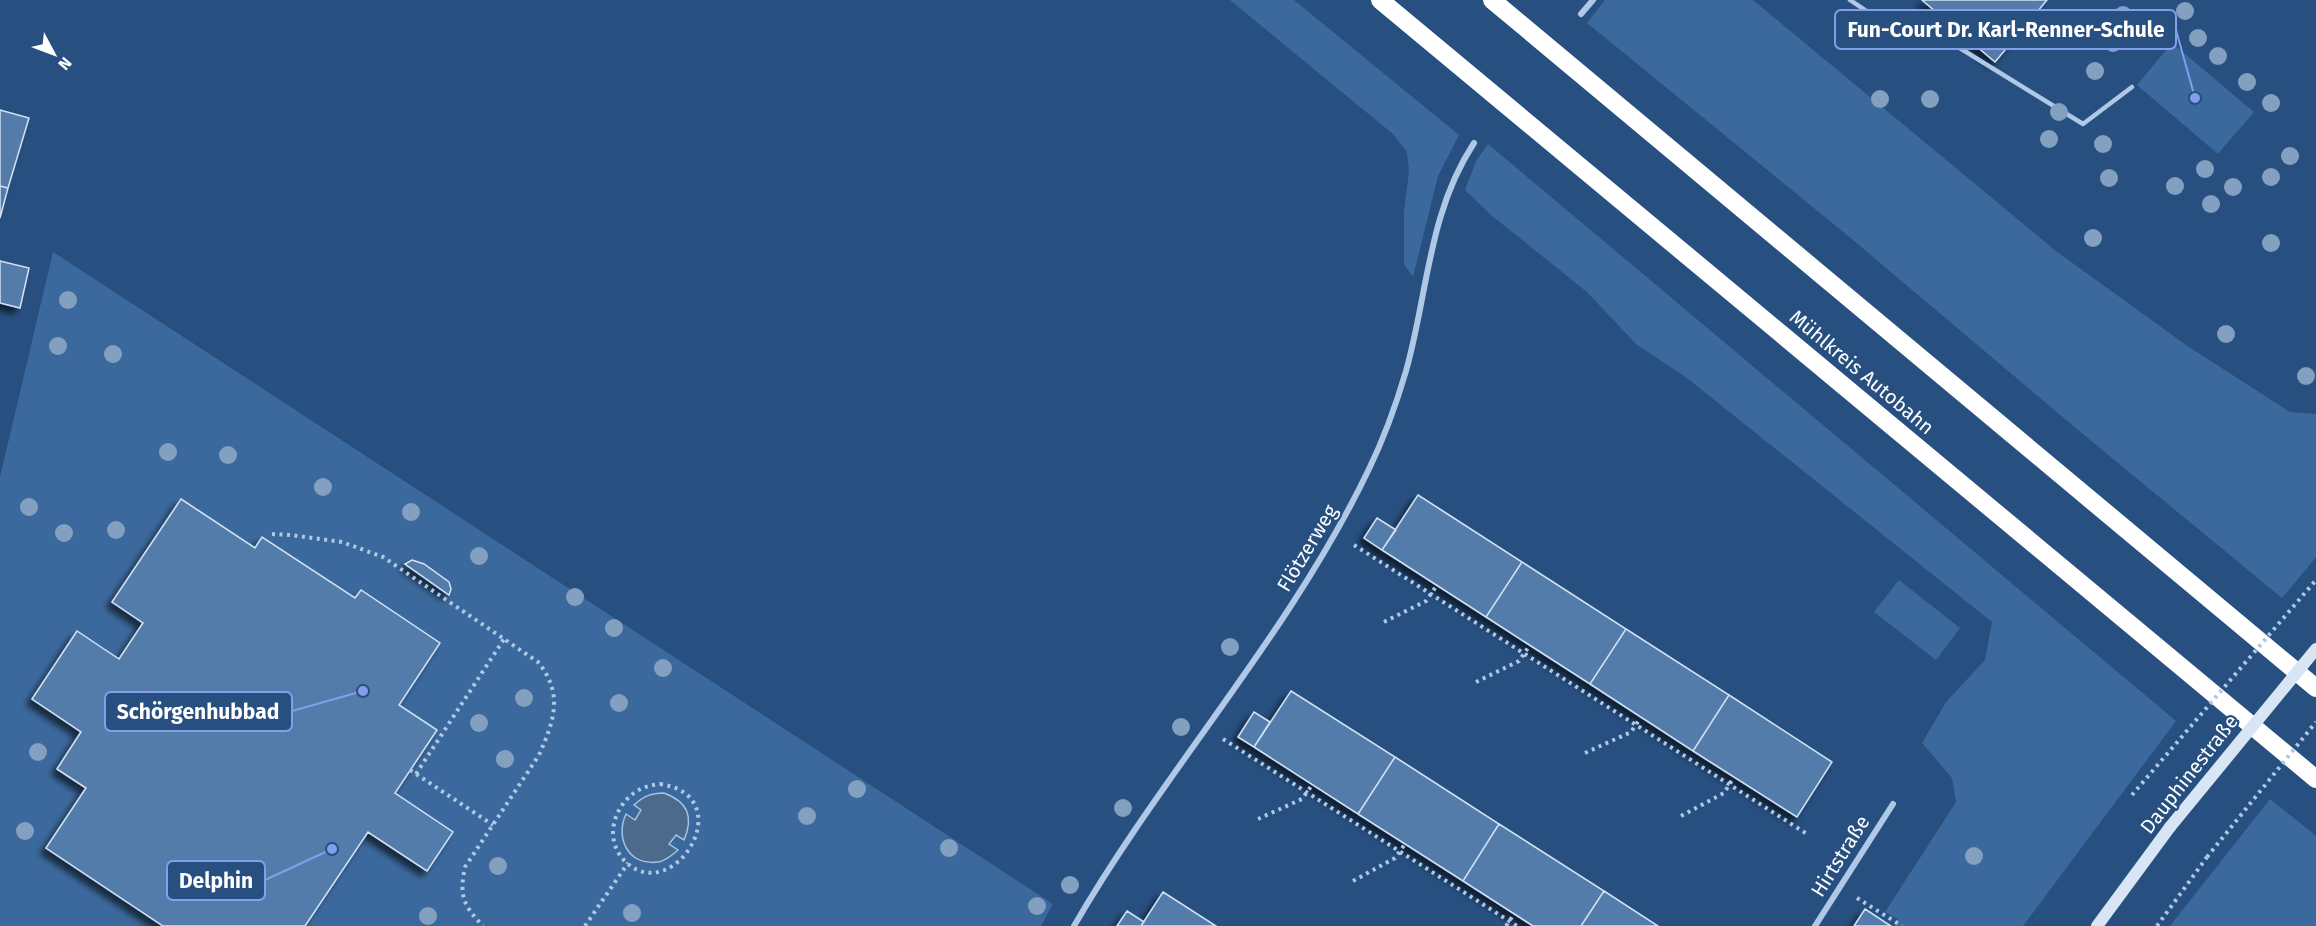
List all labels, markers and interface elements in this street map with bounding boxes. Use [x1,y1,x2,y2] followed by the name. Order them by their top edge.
[1835,10,2176,49] callout: Fun-Court Dr. Karl-Renner-Schule
[1847,17,2165,43] text: Fun-Court Dr. Karl-Renner-Schule
[24,24,84,84] north arrow
[54,53,76,74] text: N
[1785,305,1939,439] street label: Mühlkreis Autobahn
[1272,500,1343,596] street label: Flötzerweg
[105,692,292,731] callout: Schörgenhubbad
[117,699,279,725] text: Schörgenhubbad
[2135,710,2243,838] street label: Dauphinestraße
[1806,811,1874,901] street label: Hirtstraße
[167,861,265,900] callout: Delphin
[179,868,253,894] text: Delphin

